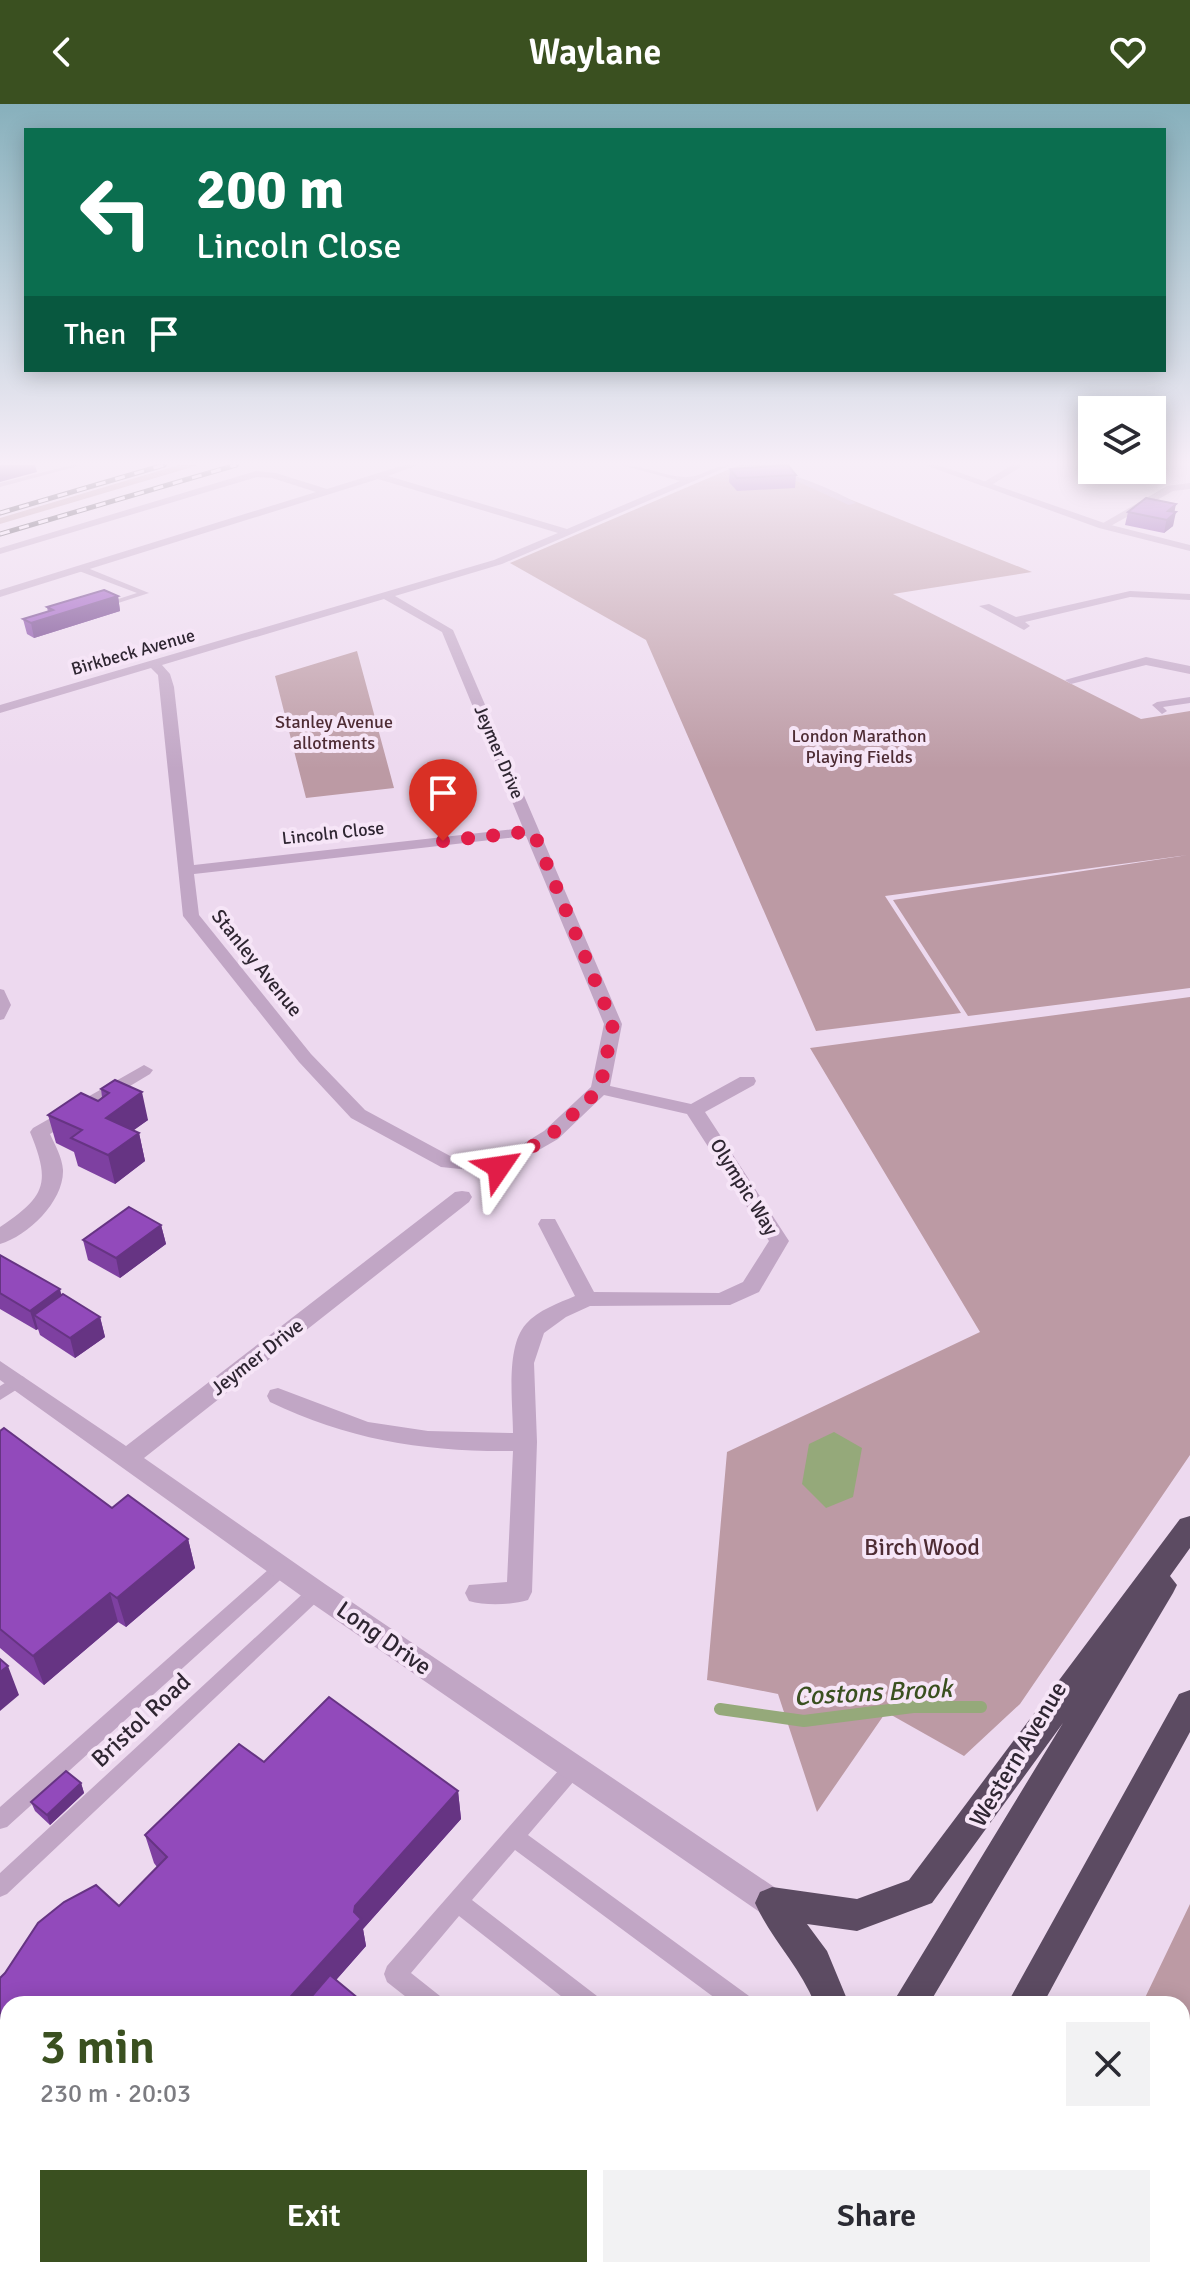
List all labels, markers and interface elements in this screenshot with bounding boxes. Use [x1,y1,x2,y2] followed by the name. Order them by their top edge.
[40,30,84,74] icon: back
[529,30,661,75] text: Waylane
[1106,30,1150,74] icon: heart
[196,155,344,224] text: 200 m
[64,160,168,264] icon: left
[196,224,402,269] text: Lincoln Close
[142,312,186,356] icon: arrive
[64,316,126,353] text: Then
[1078,396,1166,484] map controls
[1078,396,1166,484] button: layers
[69,624,197,680] street label: Birkbeck Avenue
[469,702,529,802] street label: Jeymer Drive
[275,711,393,754] park label: Stanley Avenue allotments
[791,725,927,768] park label: London Marathon Playing Fields
[409,759,477,841] pin
[421,771,465,815] icon: arrive
[281,817,385,849] street label: Lincoln Close
[206,904,308,1022] street label: Stanley Avenue
[457,1125,541,1209] position arrow
[704,1134,784,1241] street label: Olympic Way
[206,1313,308,1401] street label: Jeymer Drive
[864,1532,980,1562] park label: Birch Wood
[331,1594,437,1682] street label: Long Drive
[85,1666,197,1774] street label: Bristol Road
[793,1673,955,1713] water label: Costons Brook
[963,1676,1073,1832] street label: Western Avenue
[40,2018,155,2077] text: 3 min
[1066,2022,1150,2106] button: close
[40,2078,191,2110] text: 230 m · 20:03
[40,2170,587,2262] button: Exit
[603,2170,1150,2262] button: Share

